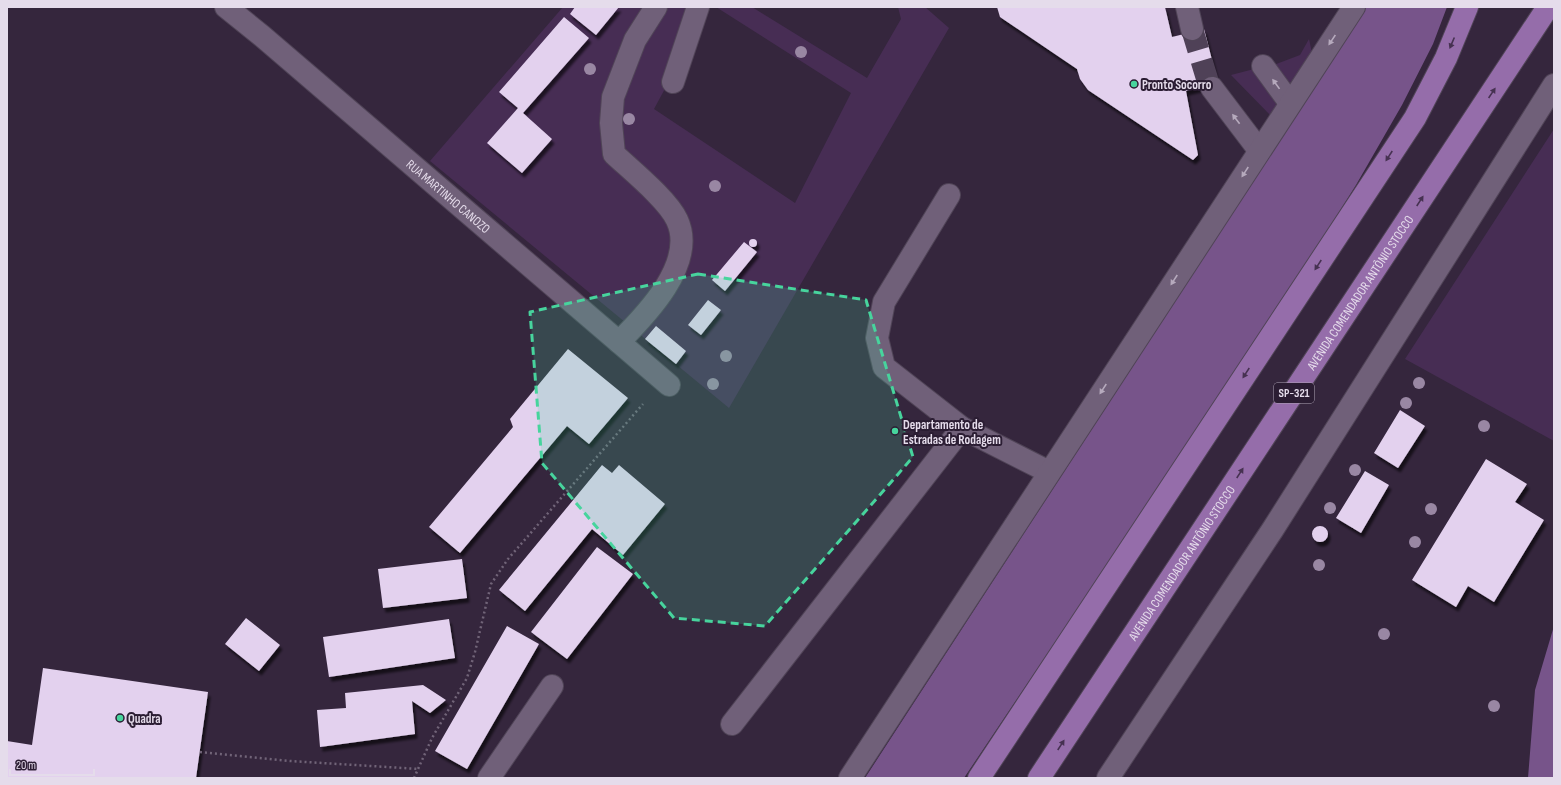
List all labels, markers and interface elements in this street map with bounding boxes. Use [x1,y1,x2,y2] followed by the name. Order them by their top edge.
[1328,34,1336,45] one-way arrow
[1449,37,1455,49] one-way arrow
[1142,77,1212,93] place label: Pronto Socorro
[1129,79,1139,89] marker: Pronto Socorro
[1272,79,1280,90] one-way arrow
[1488,88,1496,98] one-way arrow
[1231,114,1240,125] one-way arrow
[1386,151,1393,162] one-way arrow
[403,156,493,237] street label: RUA MARTINHO CANOZO
[1241,166,1249,177] one-way arrow
[1416,196,1424,206] one-way arrow
[1303,212,1417,374] street label: AVENIDA COMENDADOR ANTÔNIO STOCCO
[1314,260,1322,270] one-way arrow
[1170,275,1178,286] one-way arrow
[1242,368,1250,379] one-way arrow
[1274,383,1314,403] road number: SP-321
[1099,384,1107,394] one-way arrow
[903,417,1001,448] place label: Departamento de Estradas de Rodagem
[890,426,900,436] marker: Departamento de Estradas de Rodagem
[1237,468,1244,479] one-way arrow
[1125,483,1239,644] street label: AVENIDA COMENDADOR ANTÔNIO STOCCO
[128,711,161,727] place label: Quadra
[115,713,125,723] marker: Quadra
[1057,740,1065,751] one-way arrow
[10,751,94,777] scale bar
[16,758,36,773] text: 20 m

